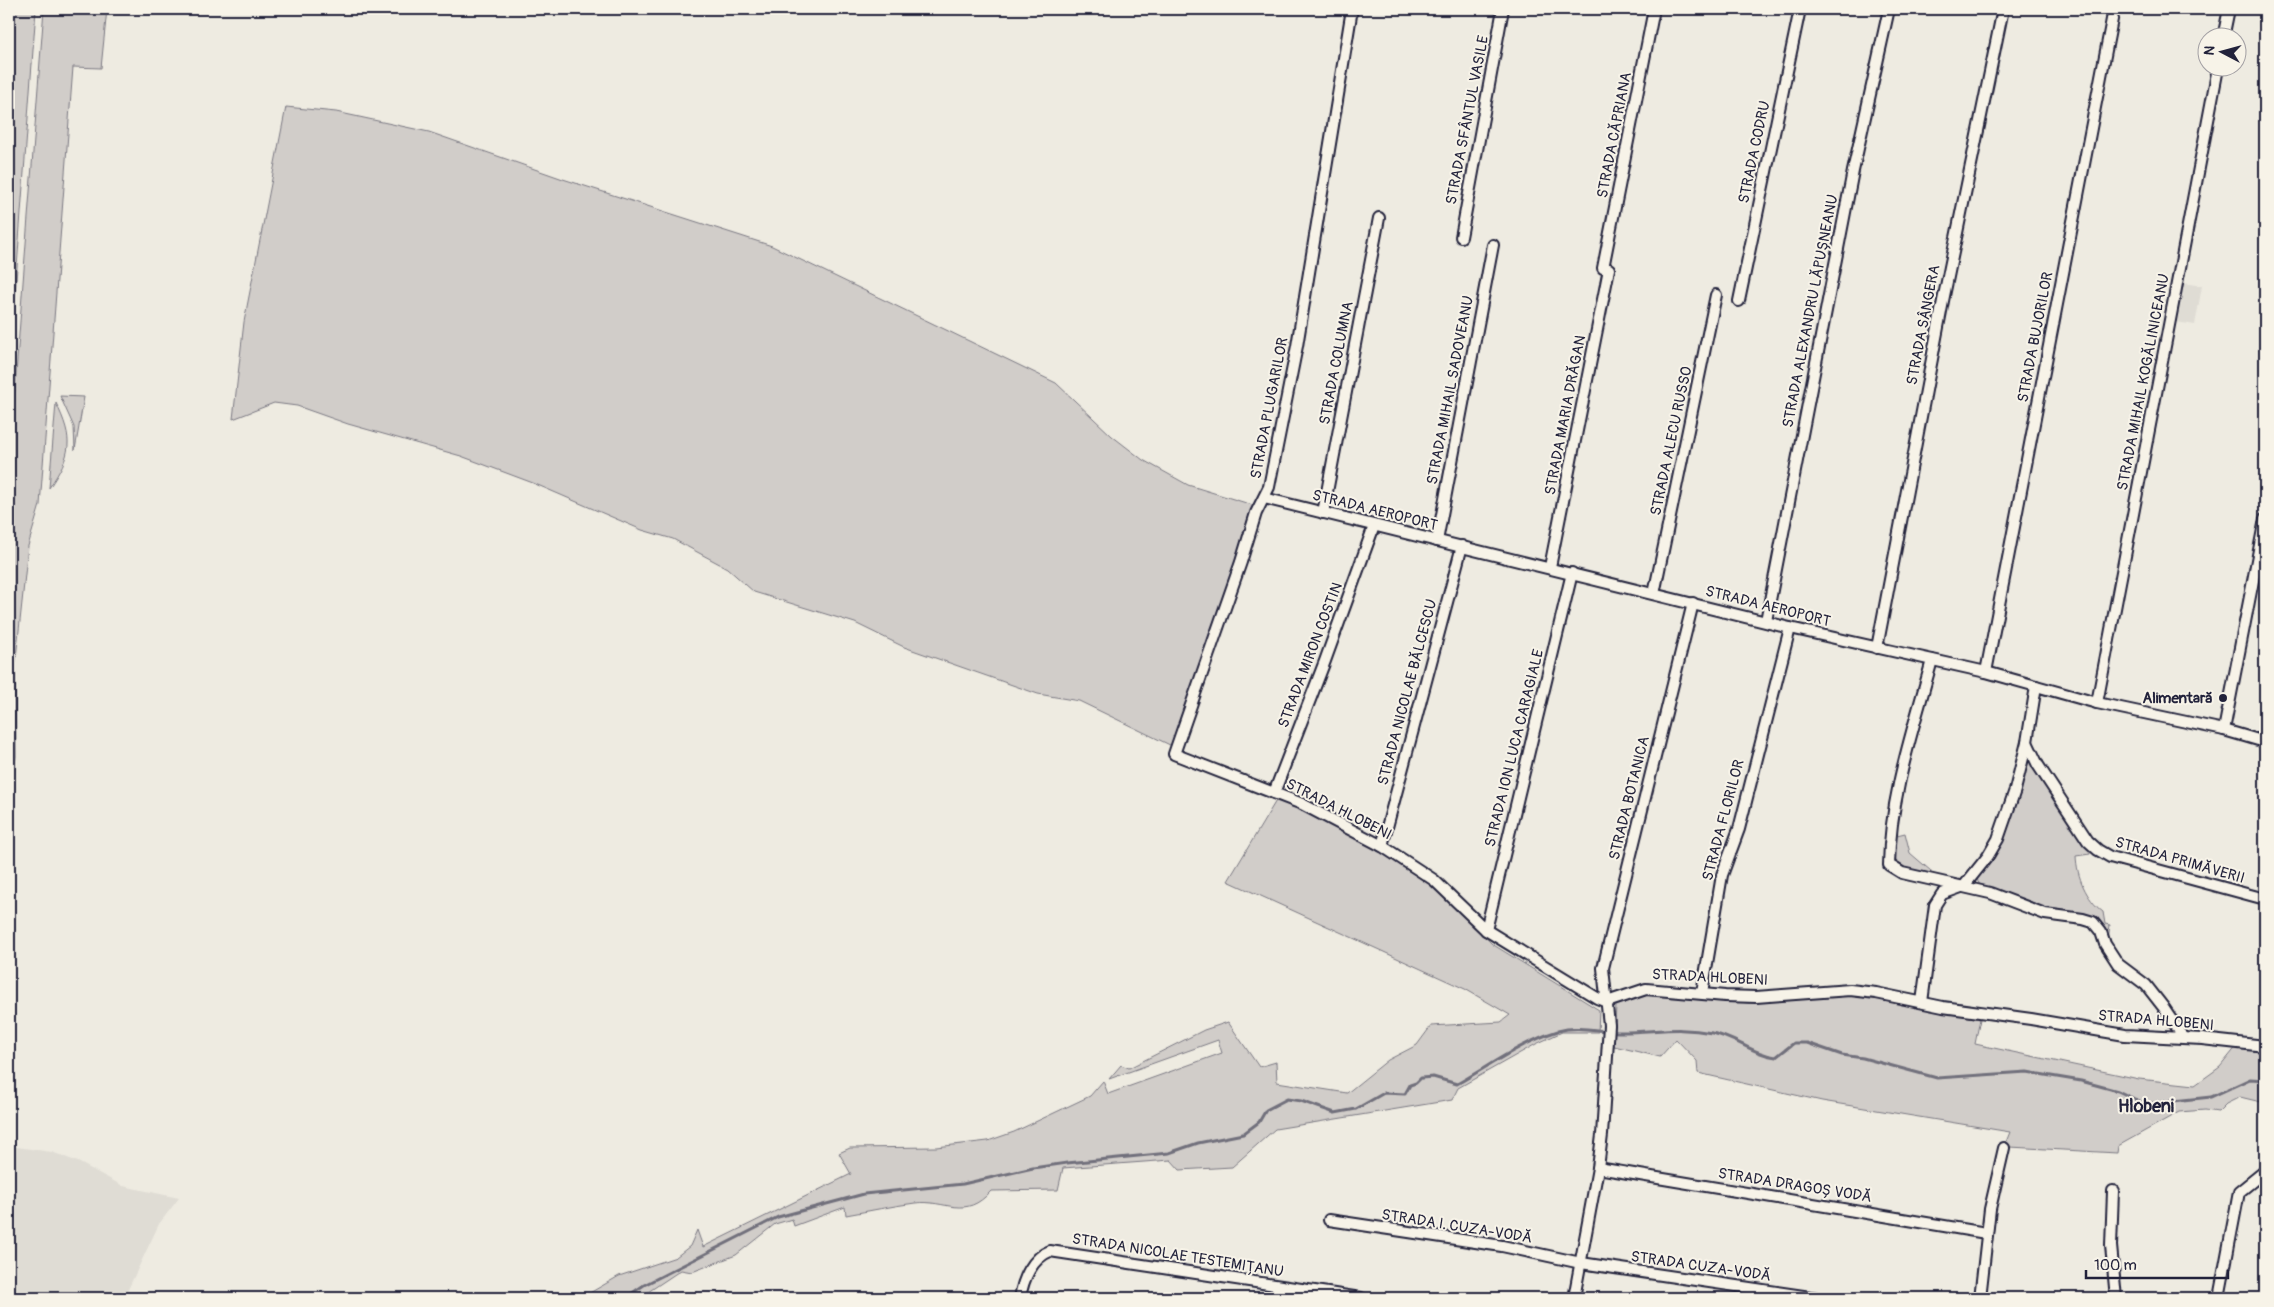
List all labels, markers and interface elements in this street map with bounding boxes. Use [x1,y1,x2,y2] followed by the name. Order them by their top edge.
[2196,28,2246,78] north arrow
[1442,34,1493,206] street label: STRADA SFÂNTUL VASILE
[2201,45,2219,56] text: N
[1593,70,1636,200] street label: STRADA CĂPRIANA
[1734,99,1775,205] street label: STRADA CODRU
[1779,193,1842,429] street label: STRADA ALEXANDRU LĂPUȘNEANU
[1903,263,1945,387] street label: STRADA SÂNGERA
[2014,270,2058,404] street label: STRADA BUJORILOR
[2113,272,2174,492] street label: STRADA MIHAIL KOGĂLINICEANU
[1423,294,1478,486] street label: STRADA MIHAIL SADOVEANU
[1315,300,1358,426] street label: STRADA COLUMNA
[1541,334,1590,497] street label: STRADA MARIA DRĂGAN
[1246,335,1293,481] street label: STRADA PLUGARILOR
[1646,365,1697,517] street label: STRADA ALECU RUSSO
[1310,486,1439,535] street label: STRADA AEROPORT
[1274,580,1347,731] street label: STRADA MIRON COSTIN
[1703,582,1832,631] street label: STRADA AEROPORT
[1373,597,1441,787] street label: STRADA NICOLAE BĂLCESCU
[1481,647,1548,849] street label: STRADA ION LUCA CARAGIALE
[2143,689,2213,708] place label: Alimentară
[2217,692,2229,704] marker: Alimentară
[1605,734,1654,862] street label: STRADA BOTANICA
[1698,757,1749,883] street label: STRADA FLORILOR
[1283,775,1395,844] street label: STRADA HLOBENI
[2113,833,2247,888] street label: STRADA PRIMĂVERII
[1651,965,1769,990] street label: STRADA HLOBENI
[2097,1006,2215,1035] street label: STRADA HLOBENI
[2118,1095,2174,1118] district label: Hlobeni
[1717,1164,1873,1207] street label: STRADA DRAGOȘ VODĂ
[1380,1205,1534,1248] street label: STRADA I. CUZA-VODĂ
[1071,1229,1285,1282] street label: STRADA NICOLAE TESTEMIȚANU
[1630,1247,1772,1286] street label: STRADA CUZA-VODĂ
[2086,1247,2229,1279] scale bar
[2094,1256,2137,1275] text: 100 m

